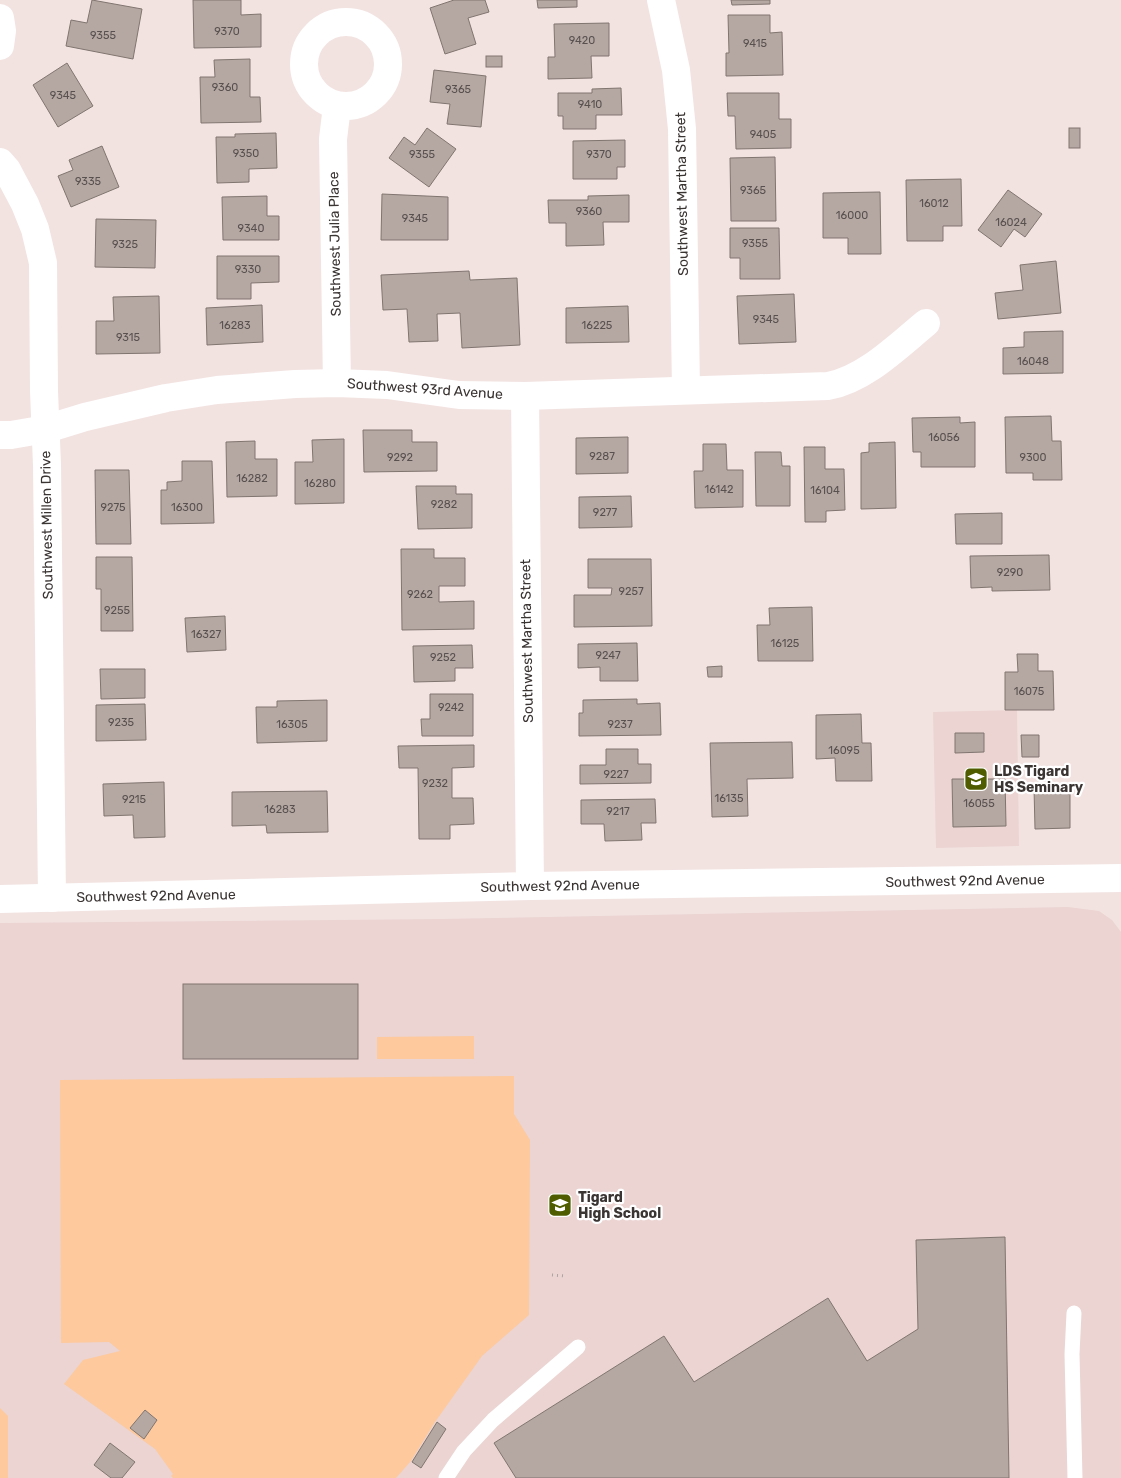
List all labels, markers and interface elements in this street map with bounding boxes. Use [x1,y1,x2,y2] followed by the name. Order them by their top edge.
[214,25,240,38] house number: 9370
[90,29,116,42] house number: 9355
[569,34,595,47] house number: 9420
[743,37,768,50] house number: 9415
[212,81,238,94] house number: 9360
[445,83,472,96] house number: 9365
[50,89,77,102] house number: 9345
[578,98,602,111] house number: 9410
[672,111,692,276] street label: Southwest Martha Street
[750,128,777,141] house number: 9405
[233,147,259,160] house number: 9350
[409,148,435,161] house number: 9355
[586,148,612,161] house number: 9370
[325,171,345,317] street label: Southwest Julia Place
[75,175,102,188] house number: 9335
[740,184,767,197] house number: 9365
[919,197,949,210] house number: 16012
[576,205,602,218] house number: 9360
[836,209,868,222] house number: 16000
[402,212,429,225] house number: 9345
[995,216,1027,229] house number: 16024
[238,222,264,235] house number: 9340
[742,237,768,250] house number: 9355
[112,238,138,251] house number: 9325
[235,263,261,276] house number: 9330
[753,313,780,326] house number: 9345
[219,319,251,332] house number: 16283
[582,319,613,332] house number: 16225
[116,331,140,344] house number: 9315
[1017,355,1049,368] house number: 16048
[347,375,504,403] street label: Southwest 93rd Avenue
[928,431,960,444] house number: 16056
[37,450,57,600] street label: Southwest Millen Drive
[589,450,615,463] house number: 9287
[387,451,413,464] house number: 9292
[1020,451,1046,464] house number: 9300
[236,472,268,485] house number: 16282
[304,477,336,490] house number: 16280
[704,483,734,496] house number: 16142
[810,484,840,497] house number: 16104
[431,498,457,511] house number: 9282
[100,501,126,514] house number: 9275
[171,501,203,514] house number: 16300
[593,506,617,519] house number: 9277
[517,558,537,723] street label: Southwest Martha Street
[997,566,1023,579] house number: 9290
[618,585,644,598] house number: 9257
[407,588,433,601] house number: 9262
[104,604,130,617] house number: 9255
[191,628,221,641] house number: 16327
[771,637,800,650] house number: 16125
[595,649,621,662] house number: 9247
[430,651,456,664] house number: 9252
[1014,685,1045,698] house number: 16075
[438,701,464,714] house number: 9242
[108,716,135,729] house number: 9235
[276,718,308,731] house number: 16305
[607,718,633,731] house number: 9237
[828,744,860,757] house number: 16095
[994,763,1084,796] place label: LDS Tigard HS Seminary
[963,766,989,792] school or university icon: LDS Tigard HS Seminary
[603,768,629,781] house number: 9227
[422,777,448,790] house number: 9232
[715,792,744,805] house number: 16135
[122,793,147,806] house number: 9215
[963,797,995,810] house number: 16055
[264,803,296,816] house number: 16283
[606,805,630,818] house number: 9217
[885,871,1045,891] street label: Southwest 92nd Avenue
[480,876,640,896] street label: Southwest 92nd Avenue
[76,886,236,906] street label: Southwest 92nd Avenue
[578,1189,661,1222] place label: Tigard High School
[547,1192,573,1218] school or university icon: Tigard High School

